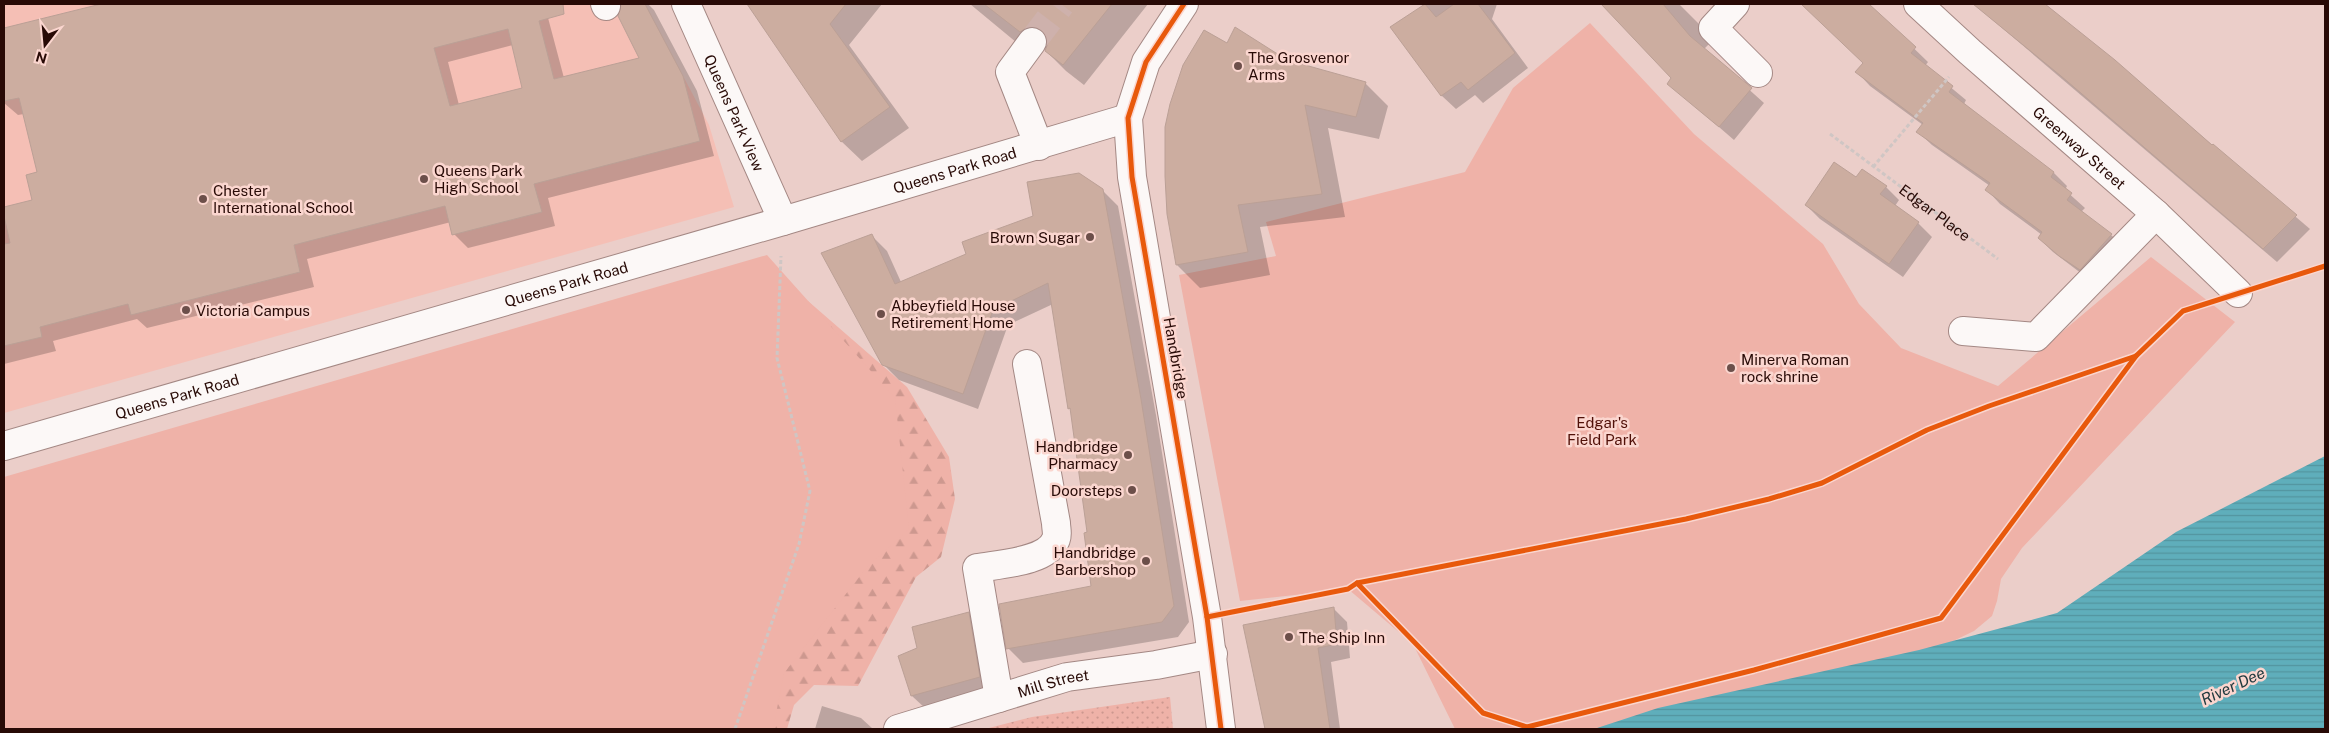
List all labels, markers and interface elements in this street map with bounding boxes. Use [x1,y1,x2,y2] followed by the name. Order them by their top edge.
[20,20,70,70] north arrow
[34,48,49,67] text: N
[1248,49,1349,83] place label: The Grosvenor Arms
[701,52,768,174] street label: Queens Park View
[1232,60,1244,72] marker: The Grosvenor Arms
[2030,102,2129,192] street label: Greenway Street
[891,143,1018,196] street label: Queens Park Road
[434,162,523,196] place label: Queens Park High School
[418,173,430,185] marker: Queens Park High School
[1896,180,1974,244] street label: Edgar Place
[213,182,354,216] place label: Chester International School
[197,193,209,205] marker: Chester International School
[990,229,1080,246] place label: Brown Sugar
[1084,231,1096,243] marker: Brown Sugar
[502,258,630,310] street label: Queens Park Road
[891,297,1016,331] place label: Abbeyfield House Retirement Home
[196,302,310,319] place label: Victoria Campus
[180,304,192,316] marker: Victoria Campus
[875,308,887,320] marker: Abbeyfield House Retirement Home
[1160,316,1192,400] street label: Handbridge
[1741,351,1849,385] place label: Minerva Roman rock shrine
[1725,362,1737,374] marker: Minerva Roman rock shrine
[113,370,241,422] street label: Queens Park Road
[1567,414,1637,448] park label: Edgar's Field Park
[1036,438,1118,472] place label: Handbridge Pharmacy
[1122,449,1134,461] marker: Handbridge Pharmacy
[1051,482,1122,499] place label: Doorsteps
[1126,484,1138,496] marker: Doorsteps
[1054,544,1136,578] place label: Handbridge Barbershop
[1140,555,1152,567] marker: Handbridge Barbershop
[1299,629,1385,646] place label: The Ship Inn
[1283,631,1295,643] marker: The Ship Inn
[2198,663,2268,709] water label: River Dee
[1015,666,1090,700] street label: Mill Street

